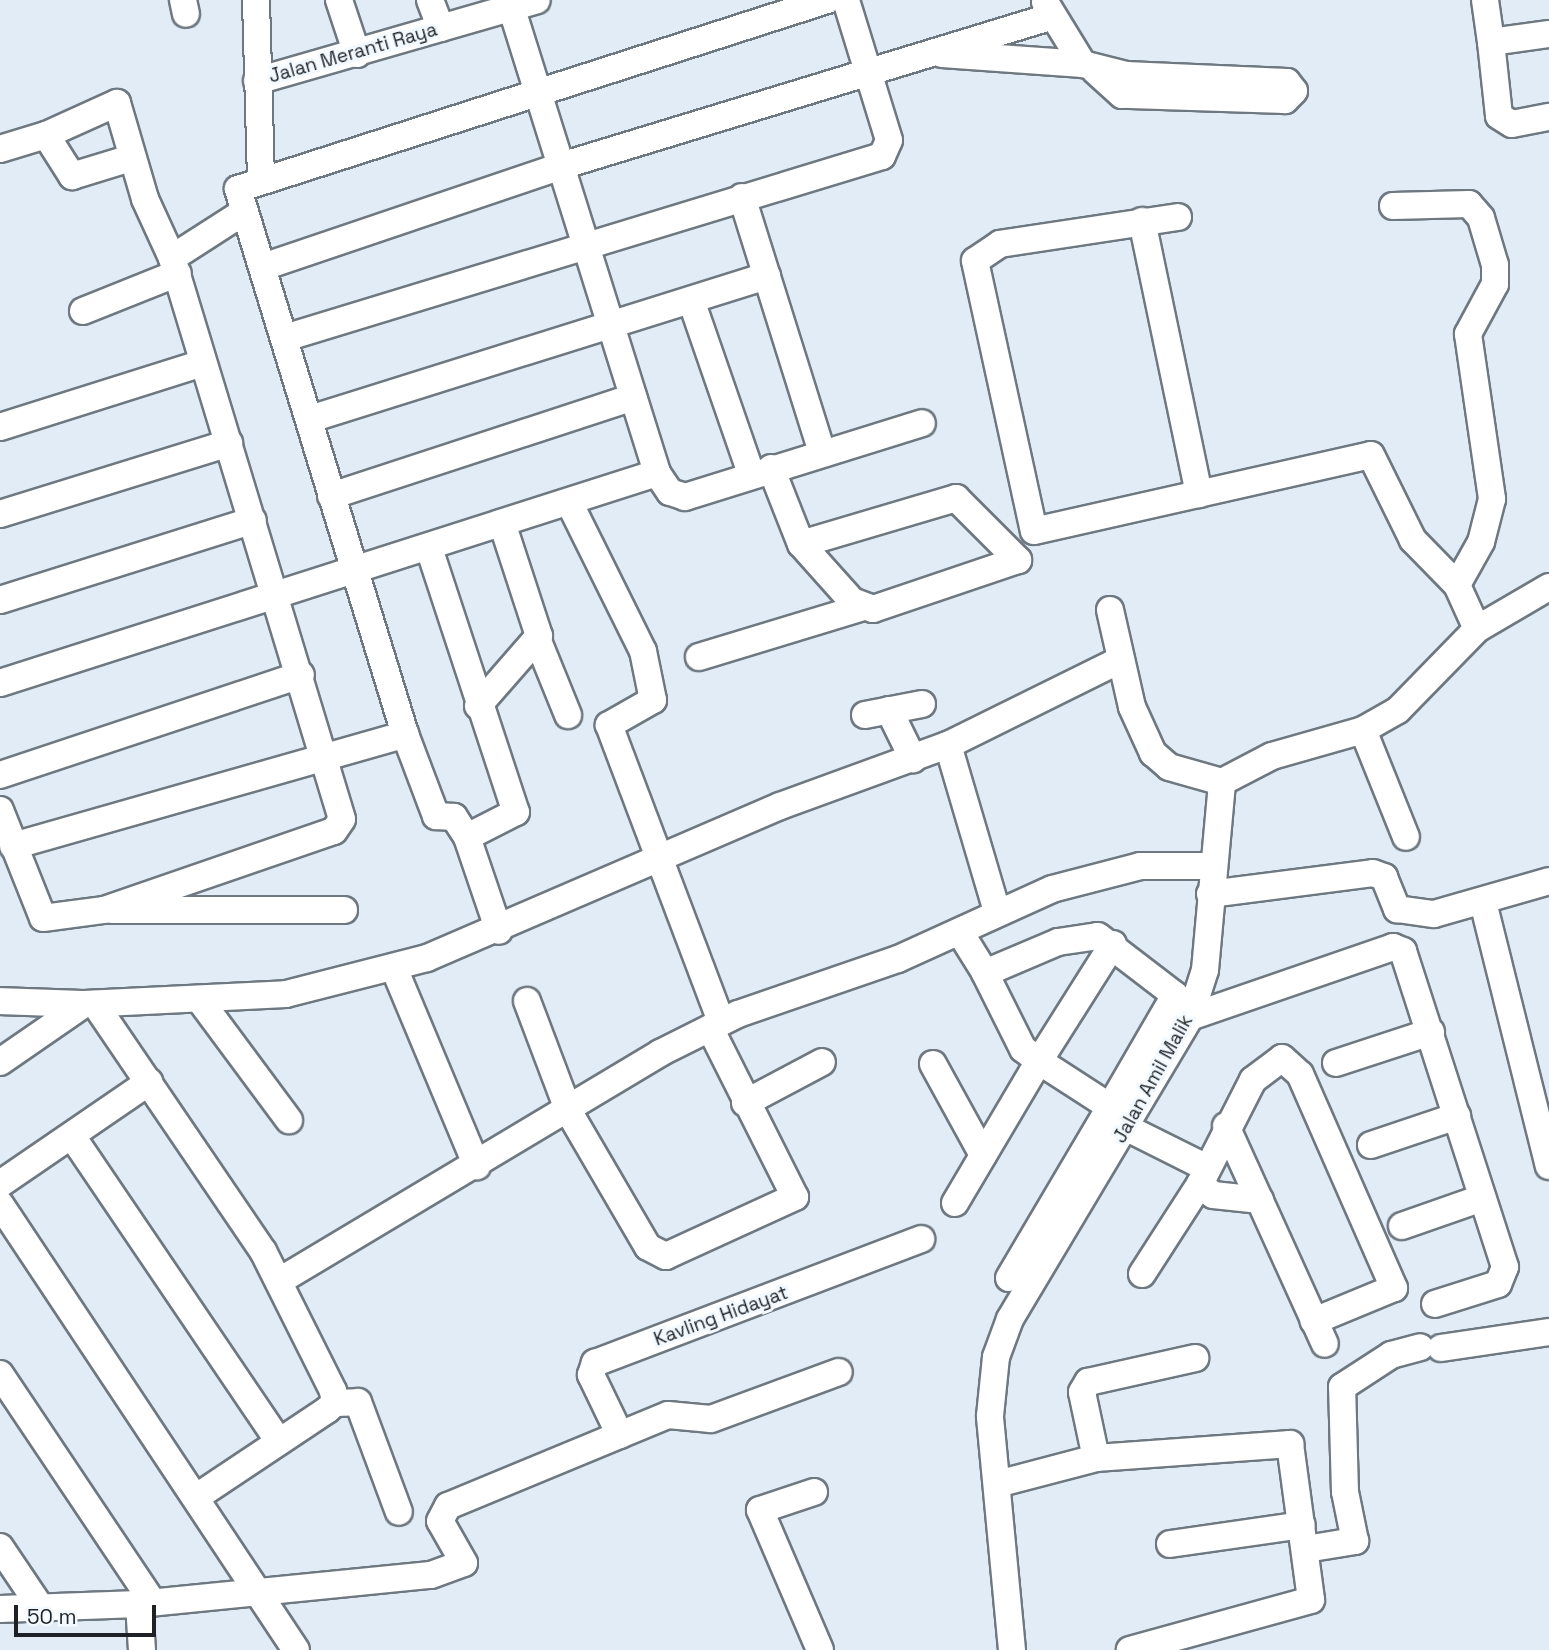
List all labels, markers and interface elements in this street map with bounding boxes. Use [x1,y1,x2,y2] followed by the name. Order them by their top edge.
[266,18,440,88] street label: Jalan Meranti Raya
[1108,1011,1198,1147] street label: Jalan Amil Malik
[651,1281,791,1351] street label: Kavling Hidayat
[18,1590,159,1634] scale bar
[27,1603,77,1630] text: 50 m

